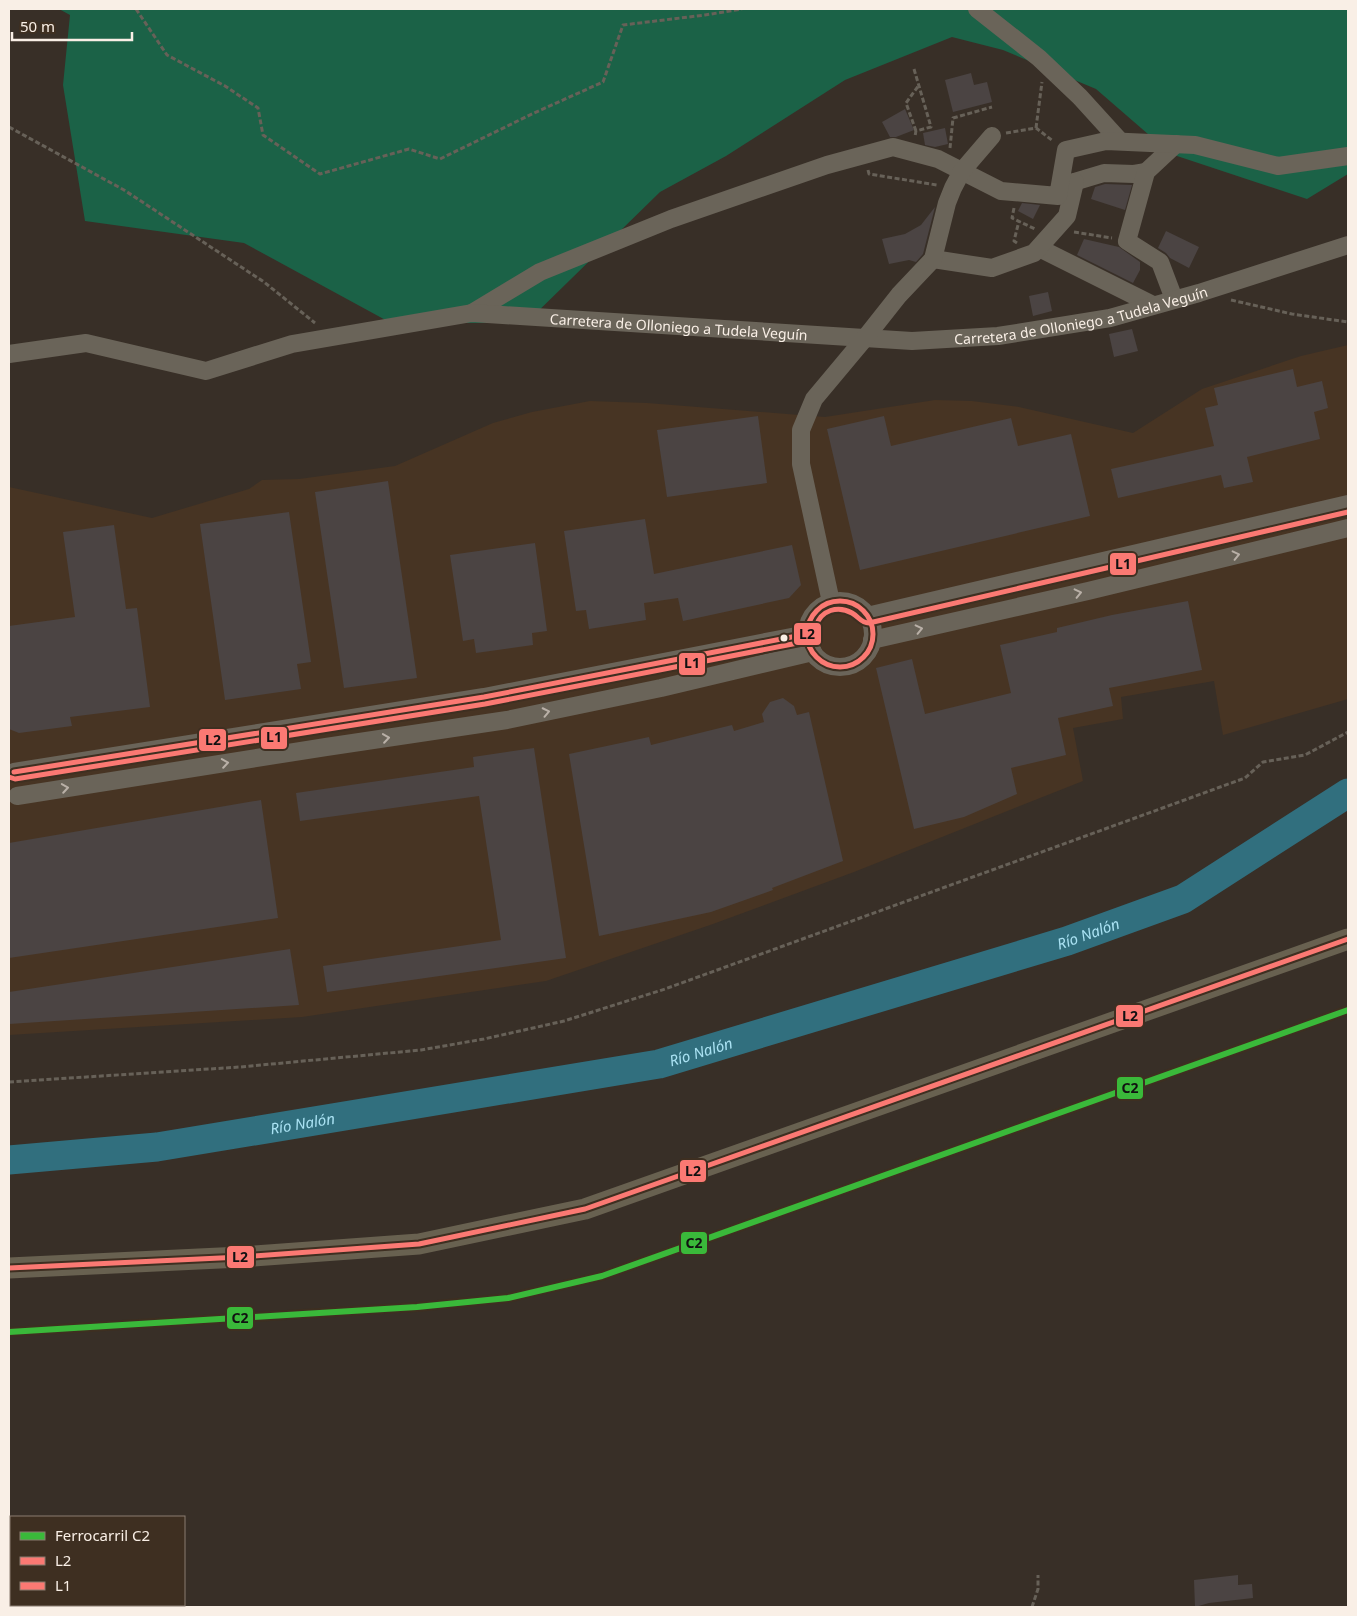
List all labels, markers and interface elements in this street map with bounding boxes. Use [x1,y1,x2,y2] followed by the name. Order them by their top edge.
[12,10,132,42] scale bar
[20,16,55,36] text: 50 m
[954,281,1210,348] street label: Carretera de Olloniego a Tudela Veguín
[549,308,808,344] street label: Carretera de Olloniego a Tudela Veguín
[1231,550,1240,561] one-way arrow
[1109,552,1137,576] line badge: L1
[1115,554,1131,573] text: L1
[1073,588,1082,599] one-way arrow
[793,622,822,646] line badge: L2
[799,624,815,643] text: L2
[915,624,924,635] one-way arrow
[779,633,789,643] unlabelled marker
[678,652,706,676] line badge: L1
[684,653,700,672] text: L1
[542,707,551,718] one-way arrow
[260,726,288,750] line badge: L1
[266,727,282,746] text: L1
[198,728,227,752] line badge: L2
[205,730,221,749] text: L2
[381,734,390,744] one-way arrow
[221,758,230,768] one-way arrow
[60,783,69,793] one-way arrow
[1055,913,1122,953] water label: Río Nalón
[1115,1004,1144,1028] line badge: L2
[1122,1006,1138,1025] text: L2
[667,1032,735,1070] water label: Río Nalón
[1116,1076,1144,1100] line badge: C2
[1122,1078,1139,1097] text: C2
[269,1108,336,1138] water label: Río Nalón
[679,1159,707,1183] line badge: L2
[685,1161,701,1180] text: L2
[680,1231,708,1255] line badge: C2
[686,1233,703,1252] text: C2
[226,1245,255,1269] line badge: L2
[232,1247,248,1266] text: L2
[226,1306,254,1330] line badge: C2
[232,1308,249,1327] text: C2
[10,1516,185,1606] legend
[55,1525,150,1545] text: Ferrocarril C2
[55,1550,71,1570] text: L2
[55,1575,71,1595] text: L1

